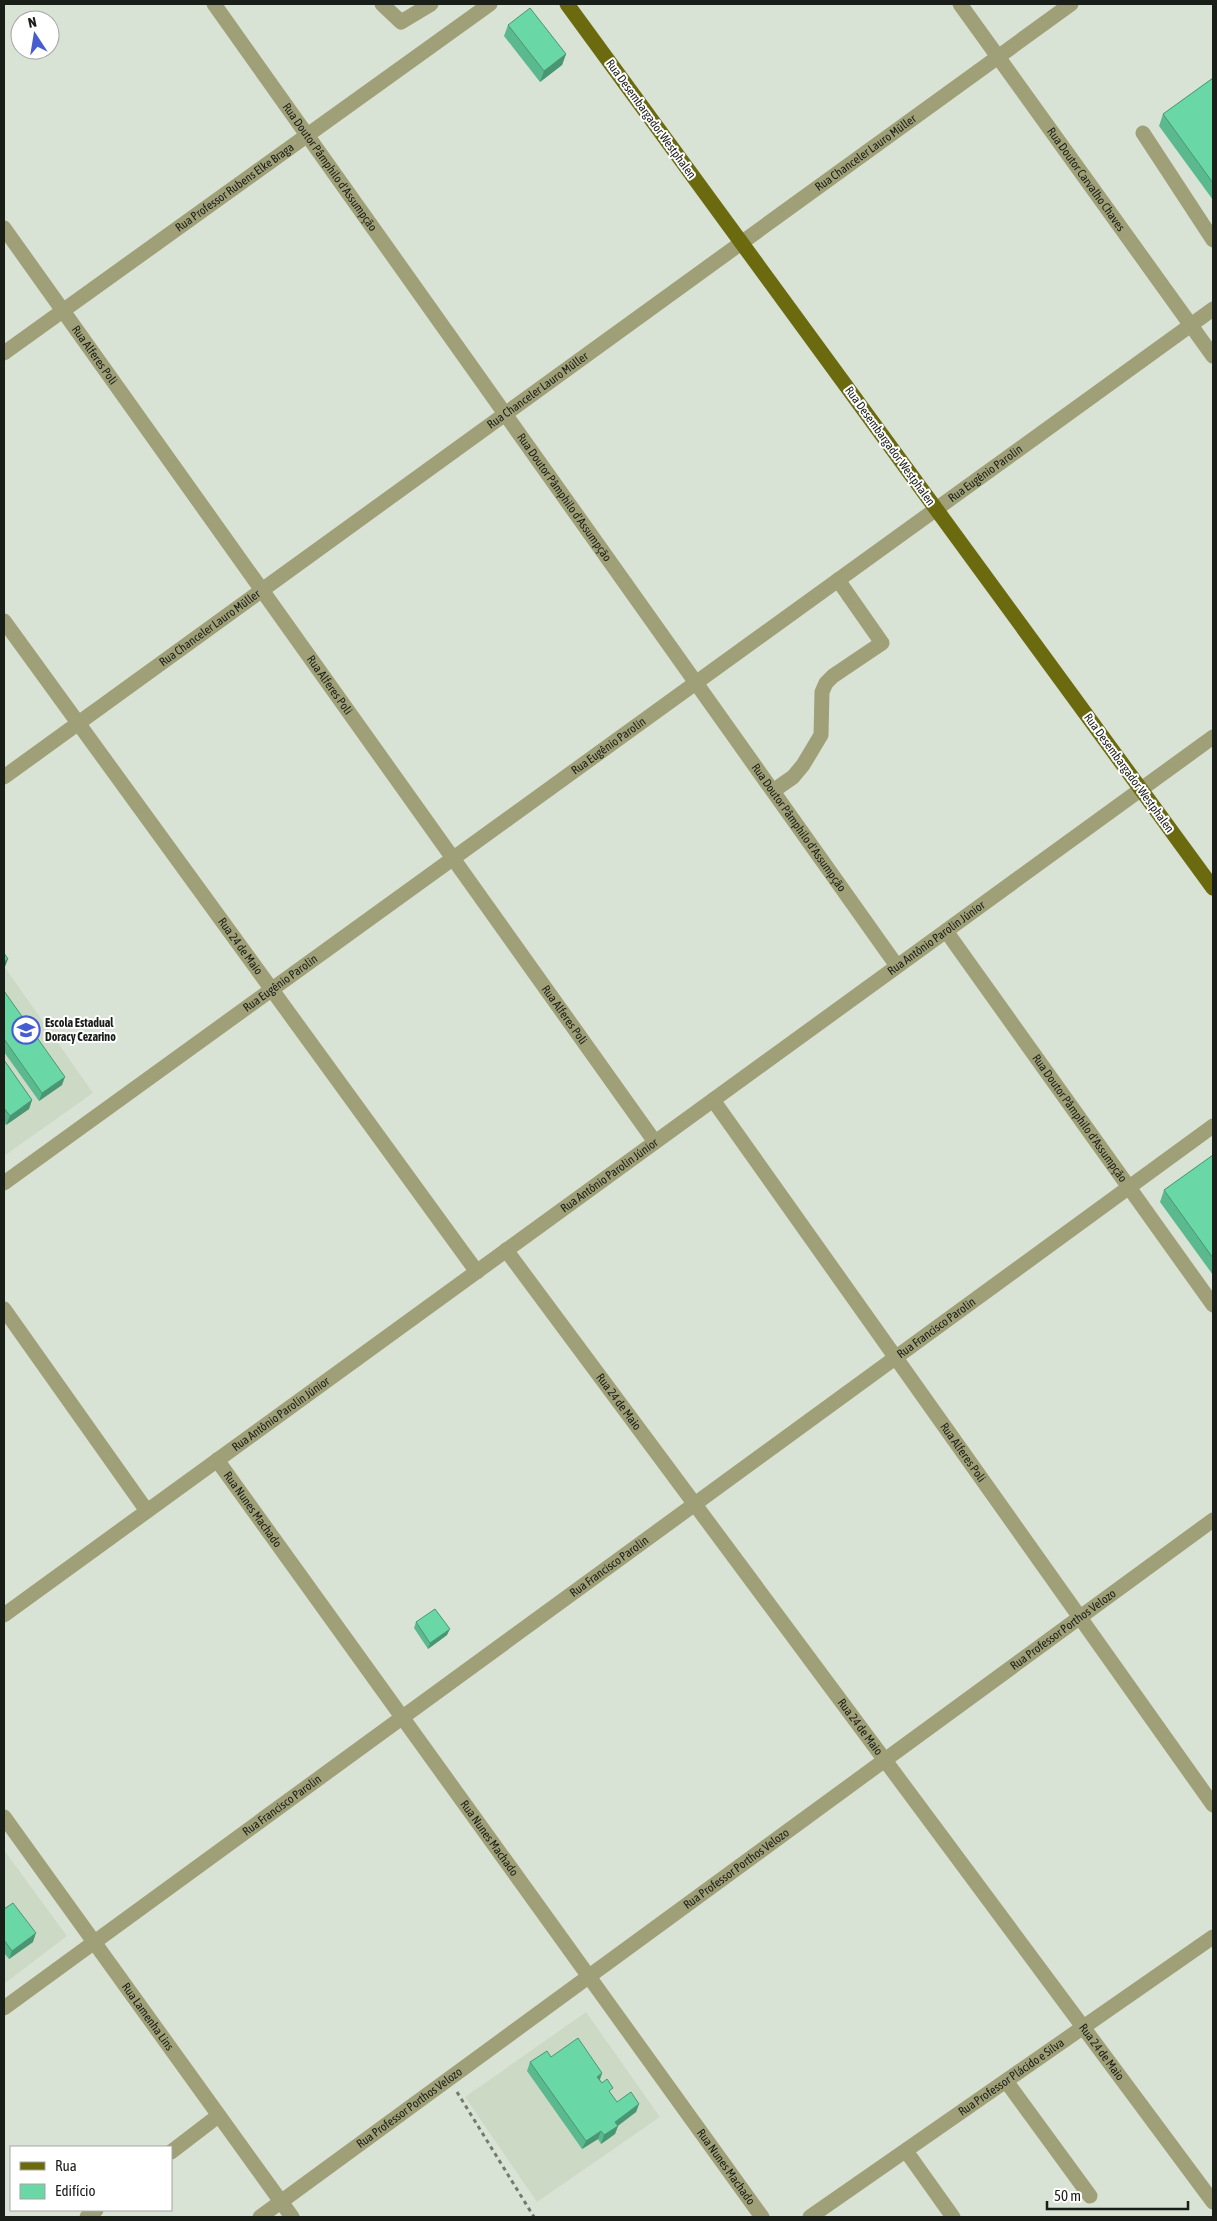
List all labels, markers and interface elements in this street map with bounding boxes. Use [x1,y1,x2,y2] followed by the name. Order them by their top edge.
[10,10,60,60] north arrow
[27,14,38,31] text: N
[603,57,699,181] street label: Rua Desembargador Westphalen
[280,100,380,234] street label: Rua Doutor Pâmphilo d'Assumpção
[812,111,919,194] street label: Rua Chanceler Lauro Müller
[1044,125,1128,234] street label: Rua Doutor Carvalho Chaves
[173,140,297,235] street label: Rua Professor Rubens Elke Braga
[69,323,120,387] street label: Rua Alferes Poli
[484,349,591,432] street label: Rua Chanceler Lauro Müller
[842,384,938,508] street label: Rua Desembargador Westphalen
[514,431,615,564] street label: Rua Doutor Pâmphilo d'Assumpção
[945,442,1025,505] street label: Rua Eugênio Parolin
[156,586,263,669] street label: Rua Chanceler Lauro Müller
[304,653,355,717] street label: Rua Alferes Poli
[1081,711,1177,835] street label: Rua Desembargador Westphalen
[569,714,649,778] street label: Rua Eugênio Parolin
[748,761,849,895] street label: Rua Doutor Pâmphilo d'Assumpção
[885,898,988,978] street label: Rua Antônio Parolin Júnior
[215,915,266,978] street label: Rua 24 de Maio
[240,952,320,1015] street label: Rua Eugênio Parolin
[539,983,590,1047] street label: Rua Alferes Poli
[11,1015,41,1045] school or university icon: Escola Estadual Doracy Cezarino
[45,1016,116,1044] place label: Escola Estadual Doracy Cezarino
[1029,1052,1130,1185] street label: Rua Doutor Pâmphilo d'Assumpção
[558,1135,661,1215] street label: Rua Antônio Parolin Júnior
[894,1295,978,1361] street label: Rua Francisco Parolin
[593,1371,644,1433] street label: Rua 24 de Maio
[229,1374,333,1454] street label: Rua Antônio Parolin Júnior
[937,1420,989,1485] street label: Rua Alferes Poli
[221,1469,285,1550] street label: Rua Nunes Machado
[567,1533,651,1600] street label: Rua Francisco Parolin
[1008,1586,1119,1673] street label: Rua Professor Porthos Velozo
[835,1696,886,1758] street label: Rua 24 de Maio
[240,1772,324,1839] street label: Rua Francisco Parolin
[457,1798,521,1879] street label: Rua Nunes Machado
[681,1825,792,1912] street label: Rua Professor Porthos Velozo
[119,1980,177,2053] street label: Rua Lamenha Lins
[1076,2021,1127,2083] street label: Rua 24 de Maio
[956,2036,1067,2119] street label: Rua Professor Plácido e Silva
[354,2064,465,2151] street label: Rua Professor Porthos Velozo
[694,2126,758,2208] street label: Rua Nunes Machado
[10,2146,172,2211] legend
[55,2157,77,2174] text: Rua
[1047,2178,1188,2210] scale bar
[55,2182,96,2199] text: Edifício
[1054,2187,1081,2204] text: 50 m

